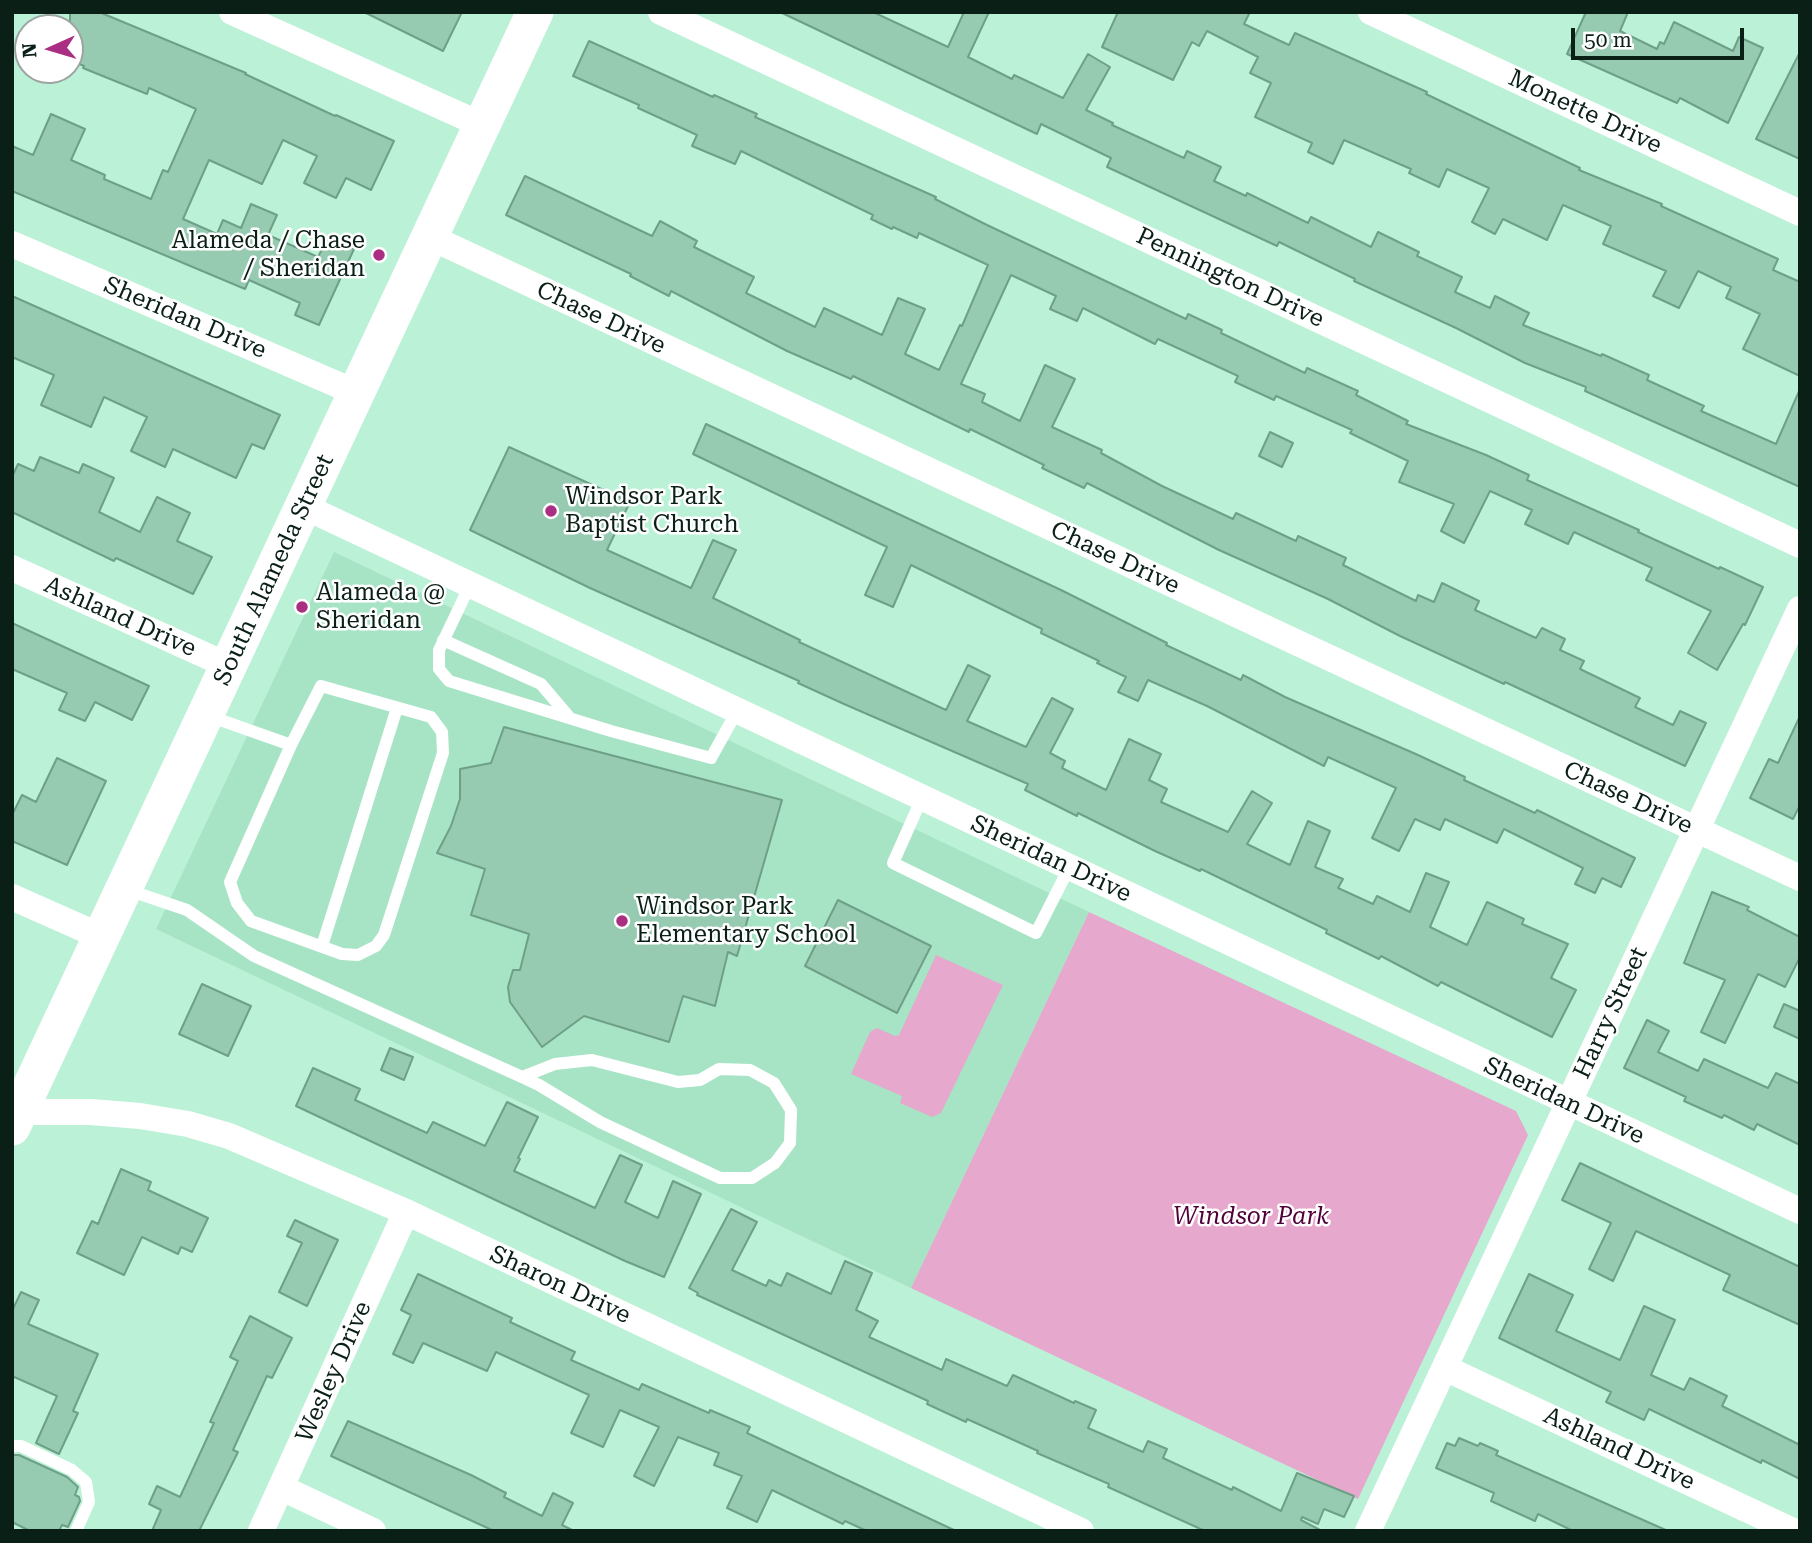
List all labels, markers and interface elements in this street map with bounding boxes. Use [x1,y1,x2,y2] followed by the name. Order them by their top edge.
[14,14,84,84] north arrow
[1574,14,1747,58] scale bar
[1584,28,1632,52] text: 50 m
[18,42,42,58] text: N
[1504,64,1666,160] street label: Monette Drive
[1132,222,1328,334] street label: Pennington Drive
[171,227,365,283] place label: Alameda / Chase / Sheridan
[371,247,387,263] marker: Alameda / Chase / Sheridan
[99,271,271,365] street label: Sheridan Drive
[532,276,670,360] street label: Chase Drive
[208,450,340,690] street label: South Alameda Street
[565,483,739,539] place label: Windsor Park Baptist Church
[543,503,559,519] marker: Windsor Park Baptist Church
[1046,516,1184,600] street label: Chase Drive
[39,571,201,663] street label: Ashland Drive
[316,579,445,635] place label: Alameda @ Sheridan
[294,599,310,615] marker: Alameda @ Sheridan
[1559,756,1697,840] street label: Chase Drive
[966,809,1136,909] street label: Sheridan Drive
[636,893,856,949] place label: Windsor Park Elementary School
[614,913,630,929] marker: Windsor Park Elementary School
[1568,943,1654,1083] street label: Harry Street
[1479,1051,1649,1151] street label: Sheridan Drive
[1173,1203,1329,1231] park label: Windsor Park
[485,1240,635,1330] street label: Sharon Drive
[290,1297,378,1447] street label: Wesley Drive
[1539,1401,1699,1497] street label: Ashland Drive

